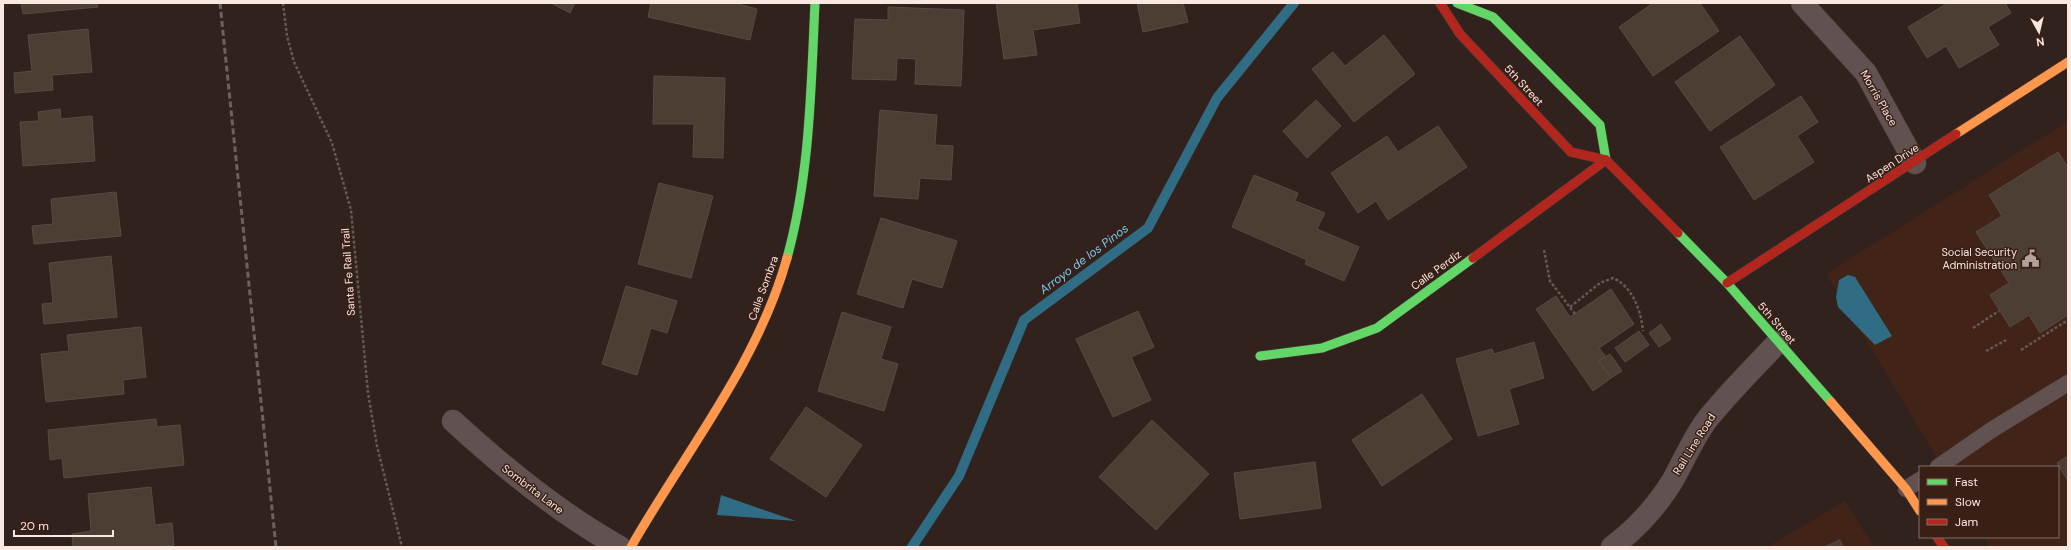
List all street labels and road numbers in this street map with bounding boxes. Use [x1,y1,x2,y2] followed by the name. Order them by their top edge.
[1501,61,1547,109] street label: 5th Street
[1857,67,1901,129] street label: Morris Place
[1863,140,1921,186] street label: Aspen Drive
[338,228,358,316] street label: Santa Fe Rail Trail
[1408,247,1464,293] street label: Calle Perdiz
[745,254,781,322] street label: Calle Sombra
[1755,299,1799,347] street label: 5th Street
[1670,411,1719,477] street label: Rail Line Road
[499,461,567,517] street label: Sombrita Lane

